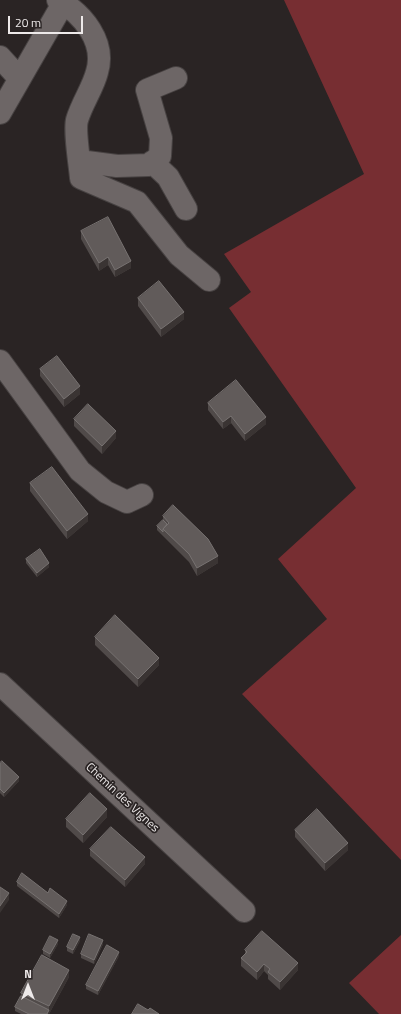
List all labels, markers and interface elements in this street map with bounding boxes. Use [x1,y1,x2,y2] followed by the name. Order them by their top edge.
[10,8,85,34] scale bar
[15,13,41,32] text: 20 m
[82,760,162,836] street label: Chemin des Vignes
[8,966,48,1006] north arrow
[24,966,32,982] text: N

